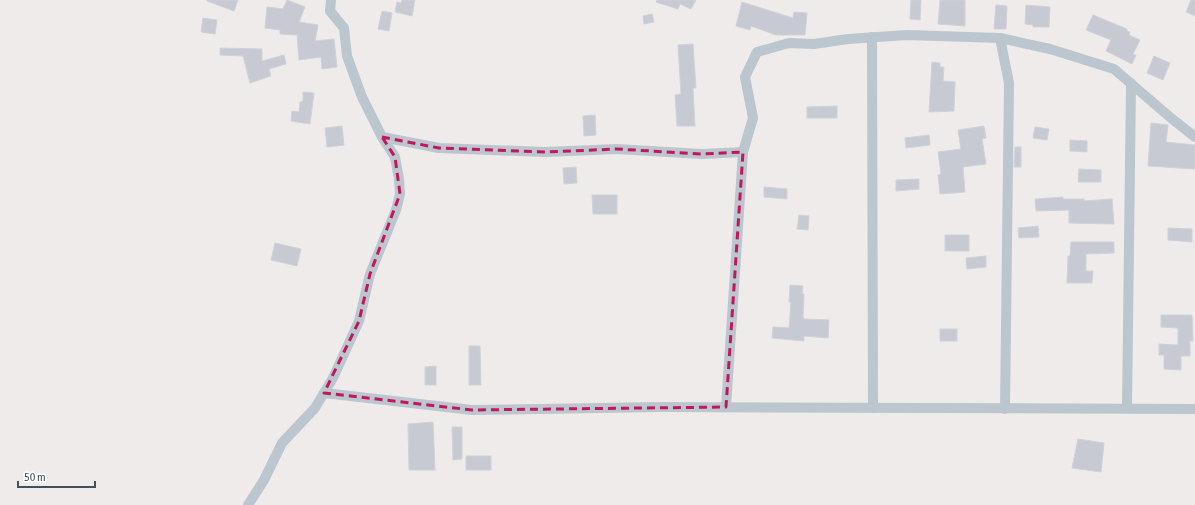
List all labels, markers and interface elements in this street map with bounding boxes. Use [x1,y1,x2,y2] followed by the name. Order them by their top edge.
[18,463,95,489] scale bar
[24,470,46,484] text: 50 m

